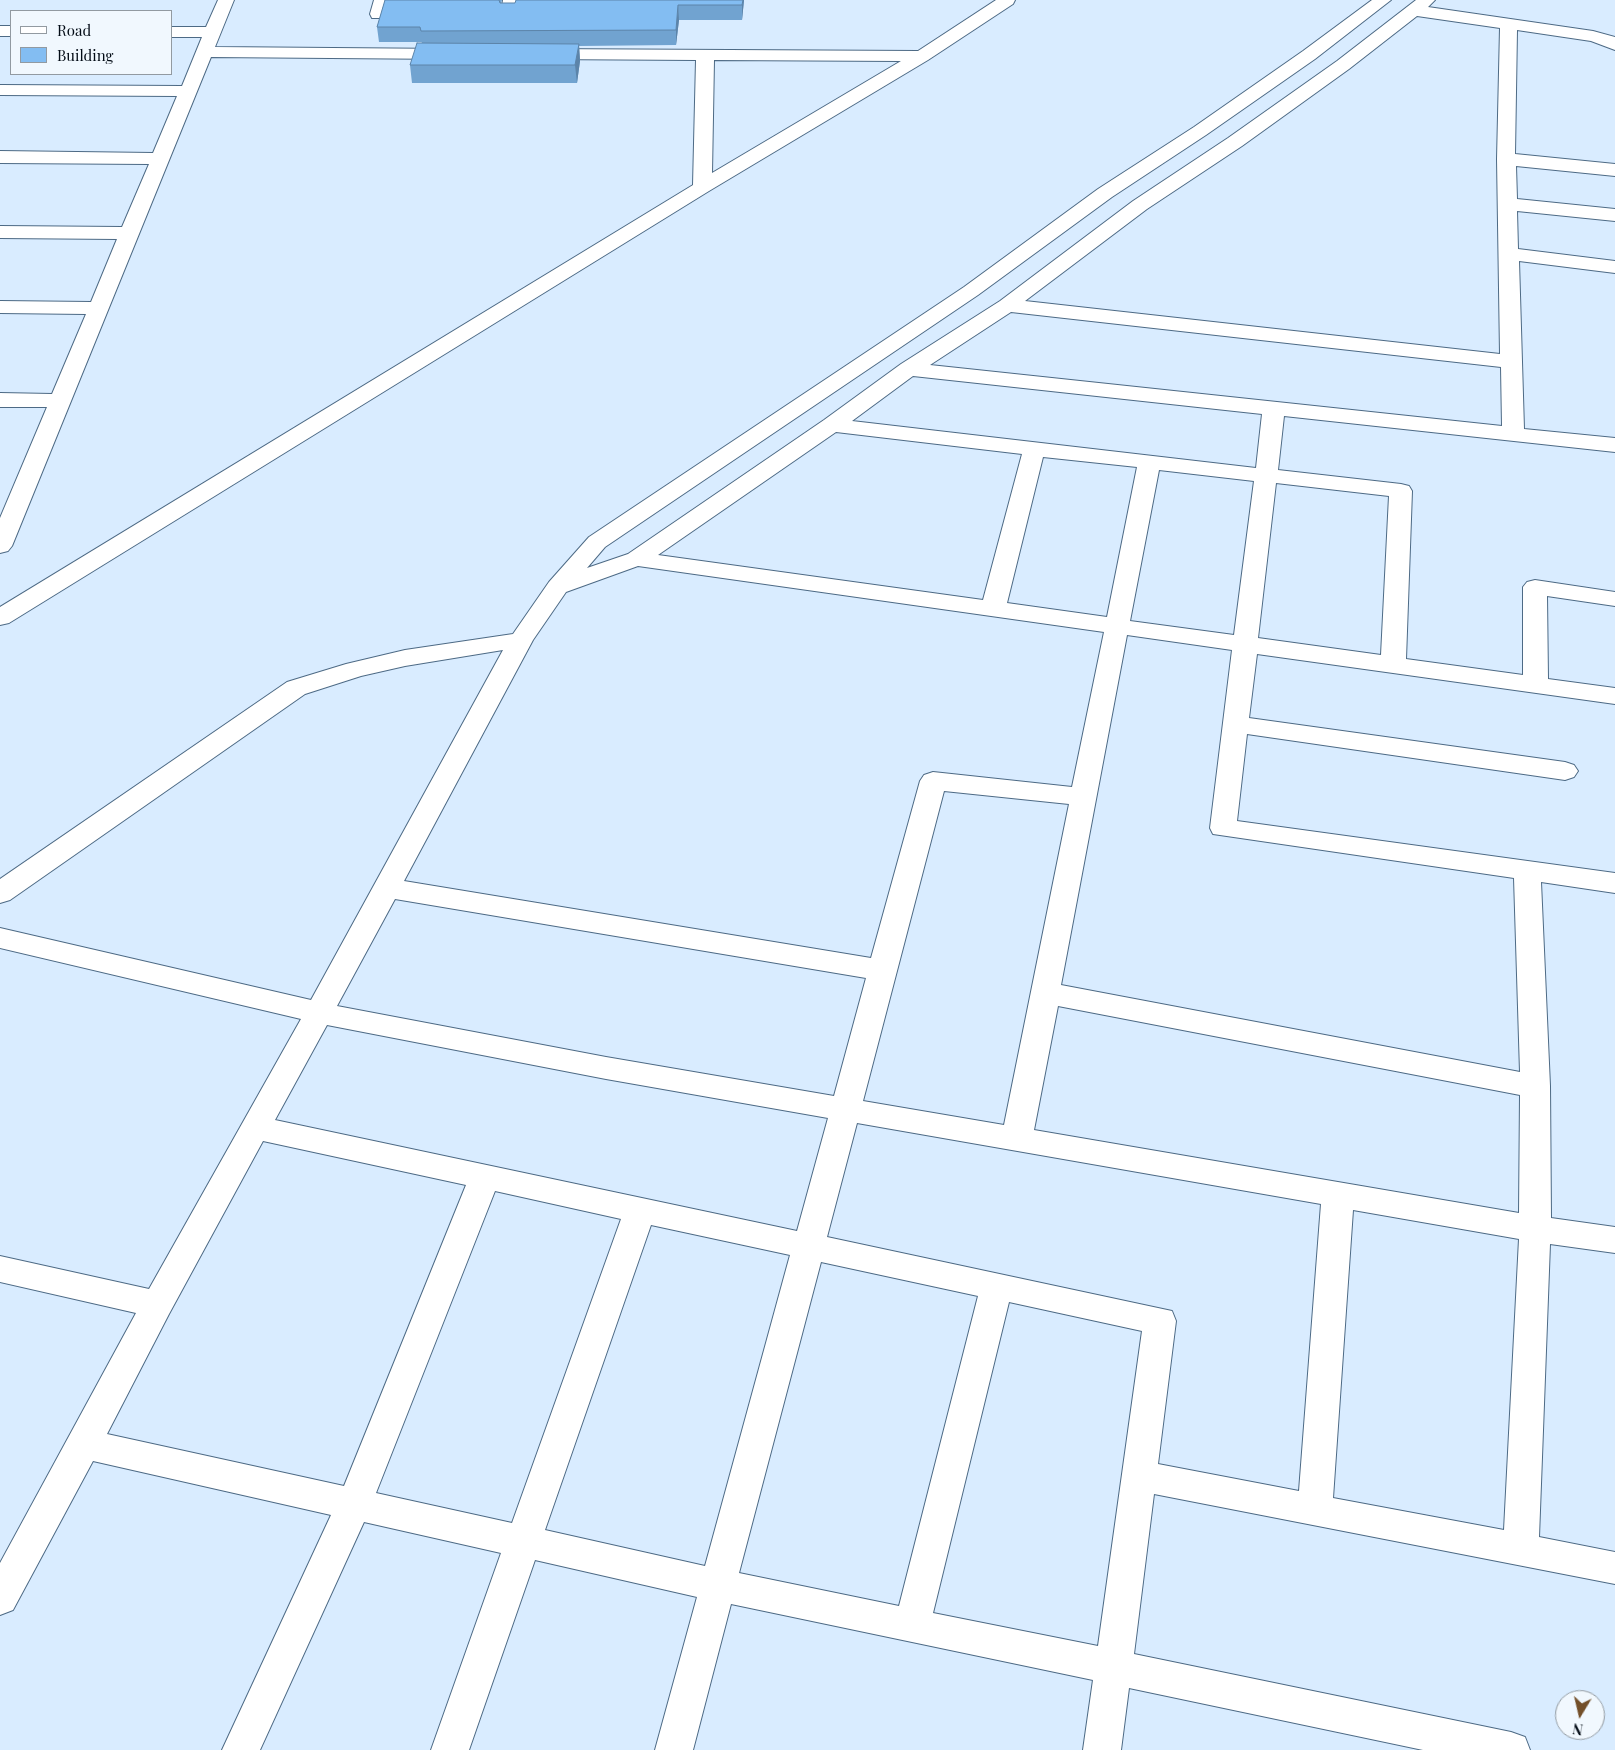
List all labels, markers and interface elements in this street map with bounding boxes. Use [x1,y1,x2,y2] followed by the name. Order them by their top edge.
[10,10,172,75] legend
[57,20,91,40] text: Road
[57,45,113,65] text: Building
[1555,1690,1605,1740] north arrow
[1571,1719,1584,1739] text: N

